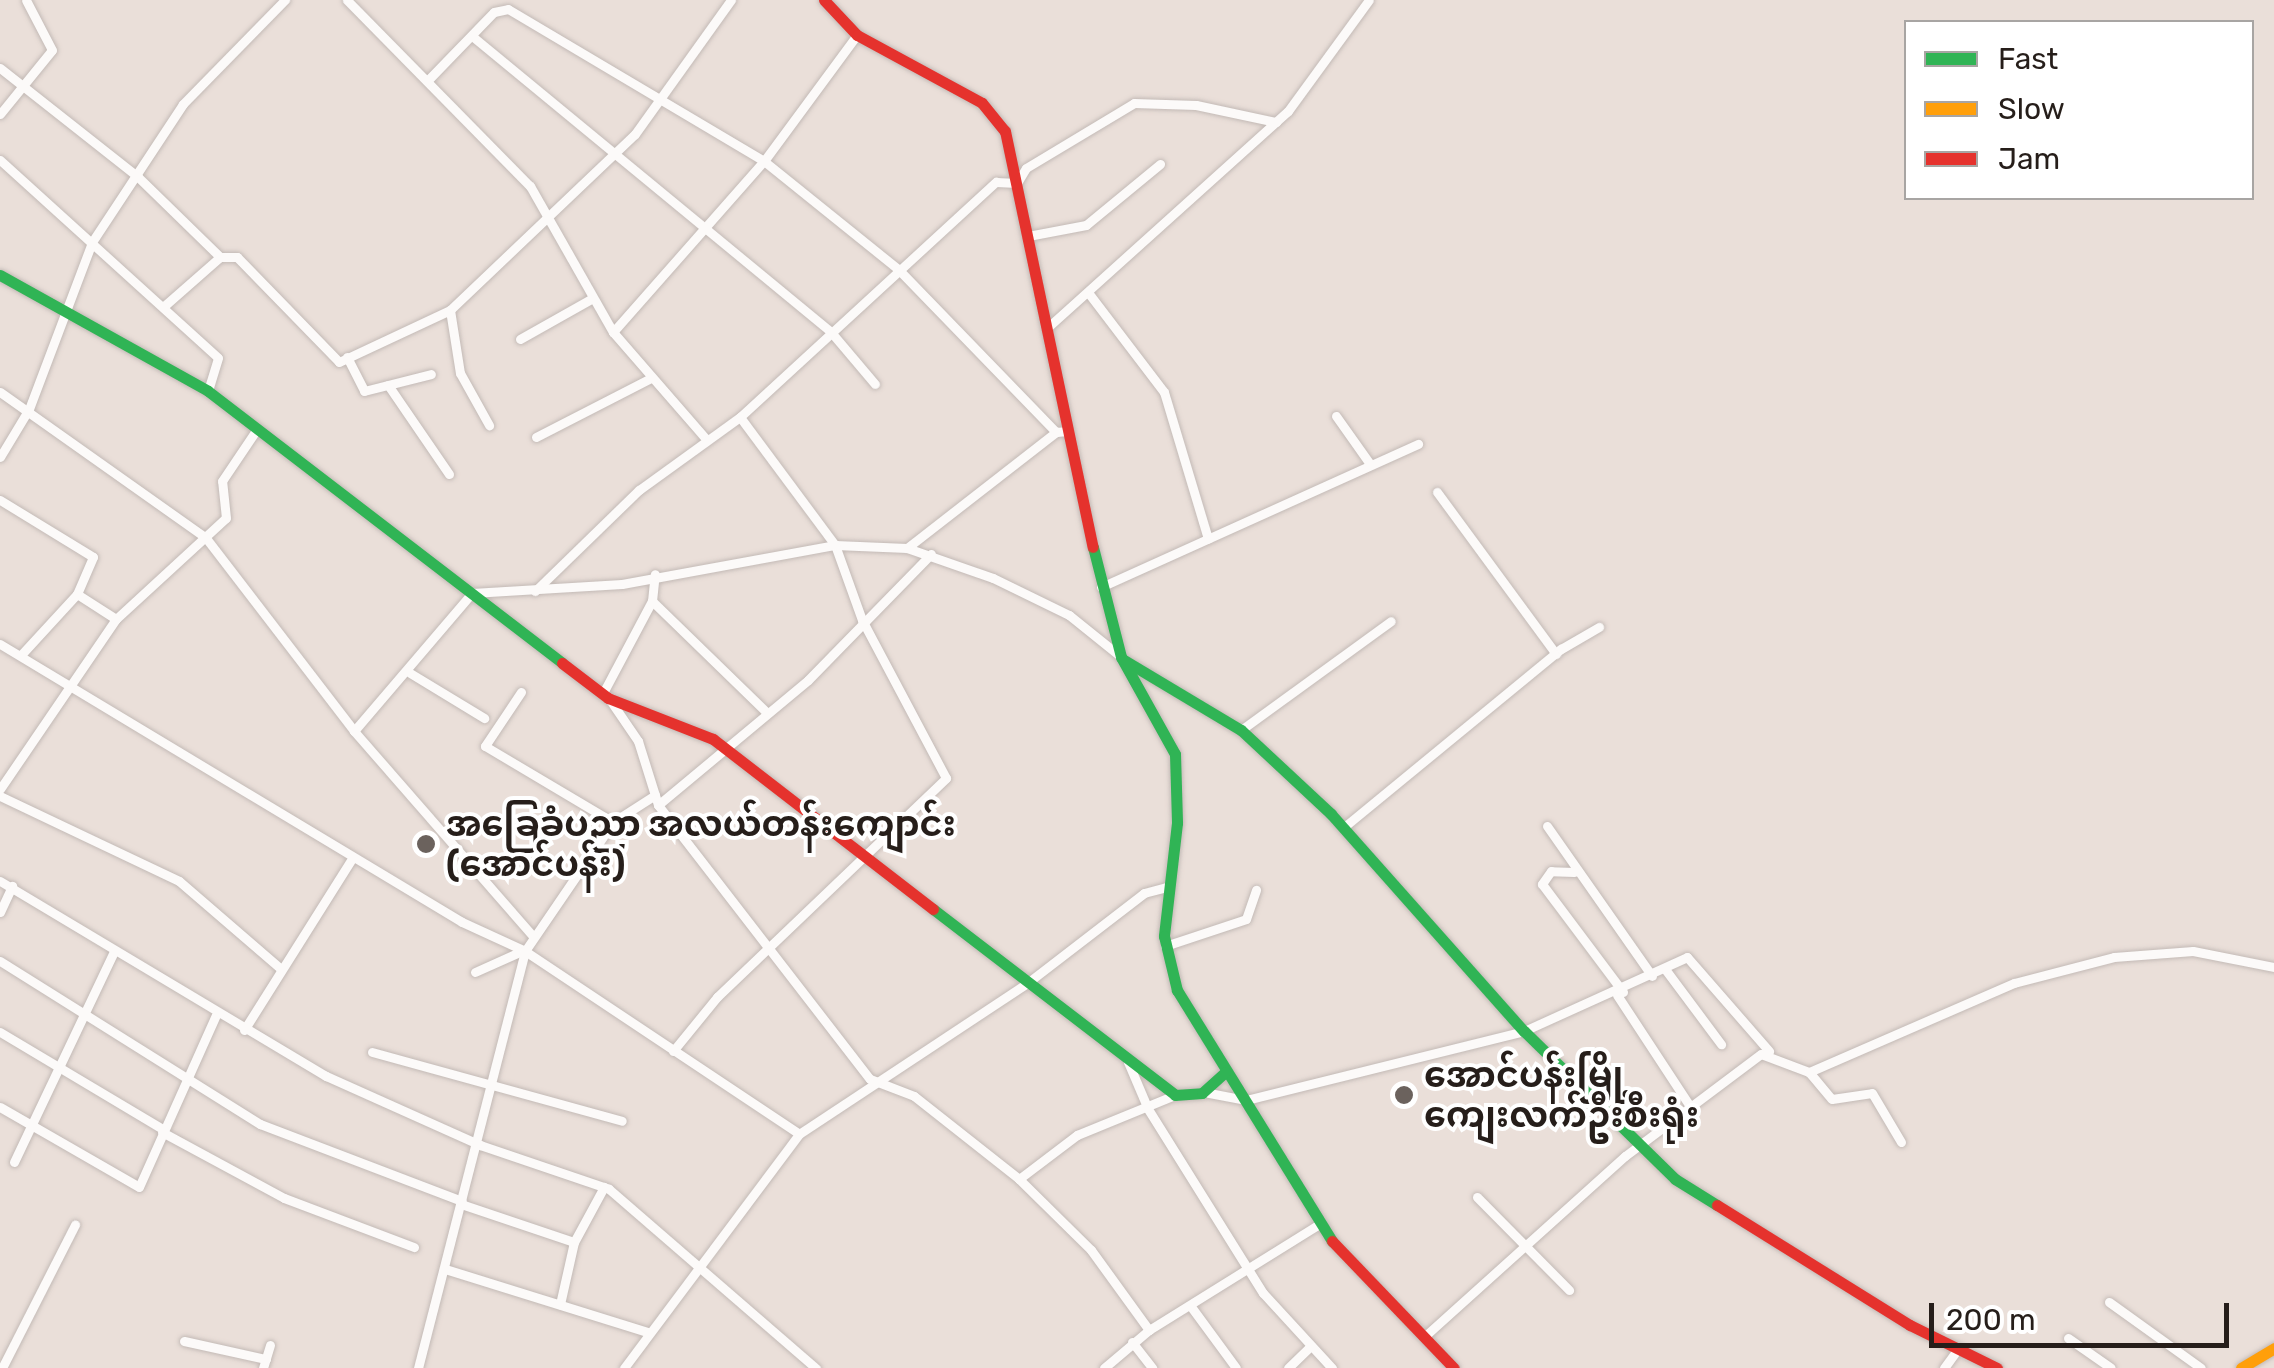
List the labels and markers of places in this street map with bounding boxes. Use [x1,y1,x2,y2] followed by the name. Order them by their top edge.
[446,803,956,885] place label: အခြေခံပညာ အလယ်တန်းကျောင်း (အောင်ပန်း)
[415,833,437,855] marker: အခြေခံပညာ အလယ်တန်းကျောင်း (အောင်ပန်း)
[1424,1054,1699,1136] place label: အောင်ပန်းမြို့ ကျေးလက်ဦးစီးရုံး
[1393,1084,1415,1106] marker: အောင်ပန်းမြို့ ကျေးလက်ဦးစီးရုံး

